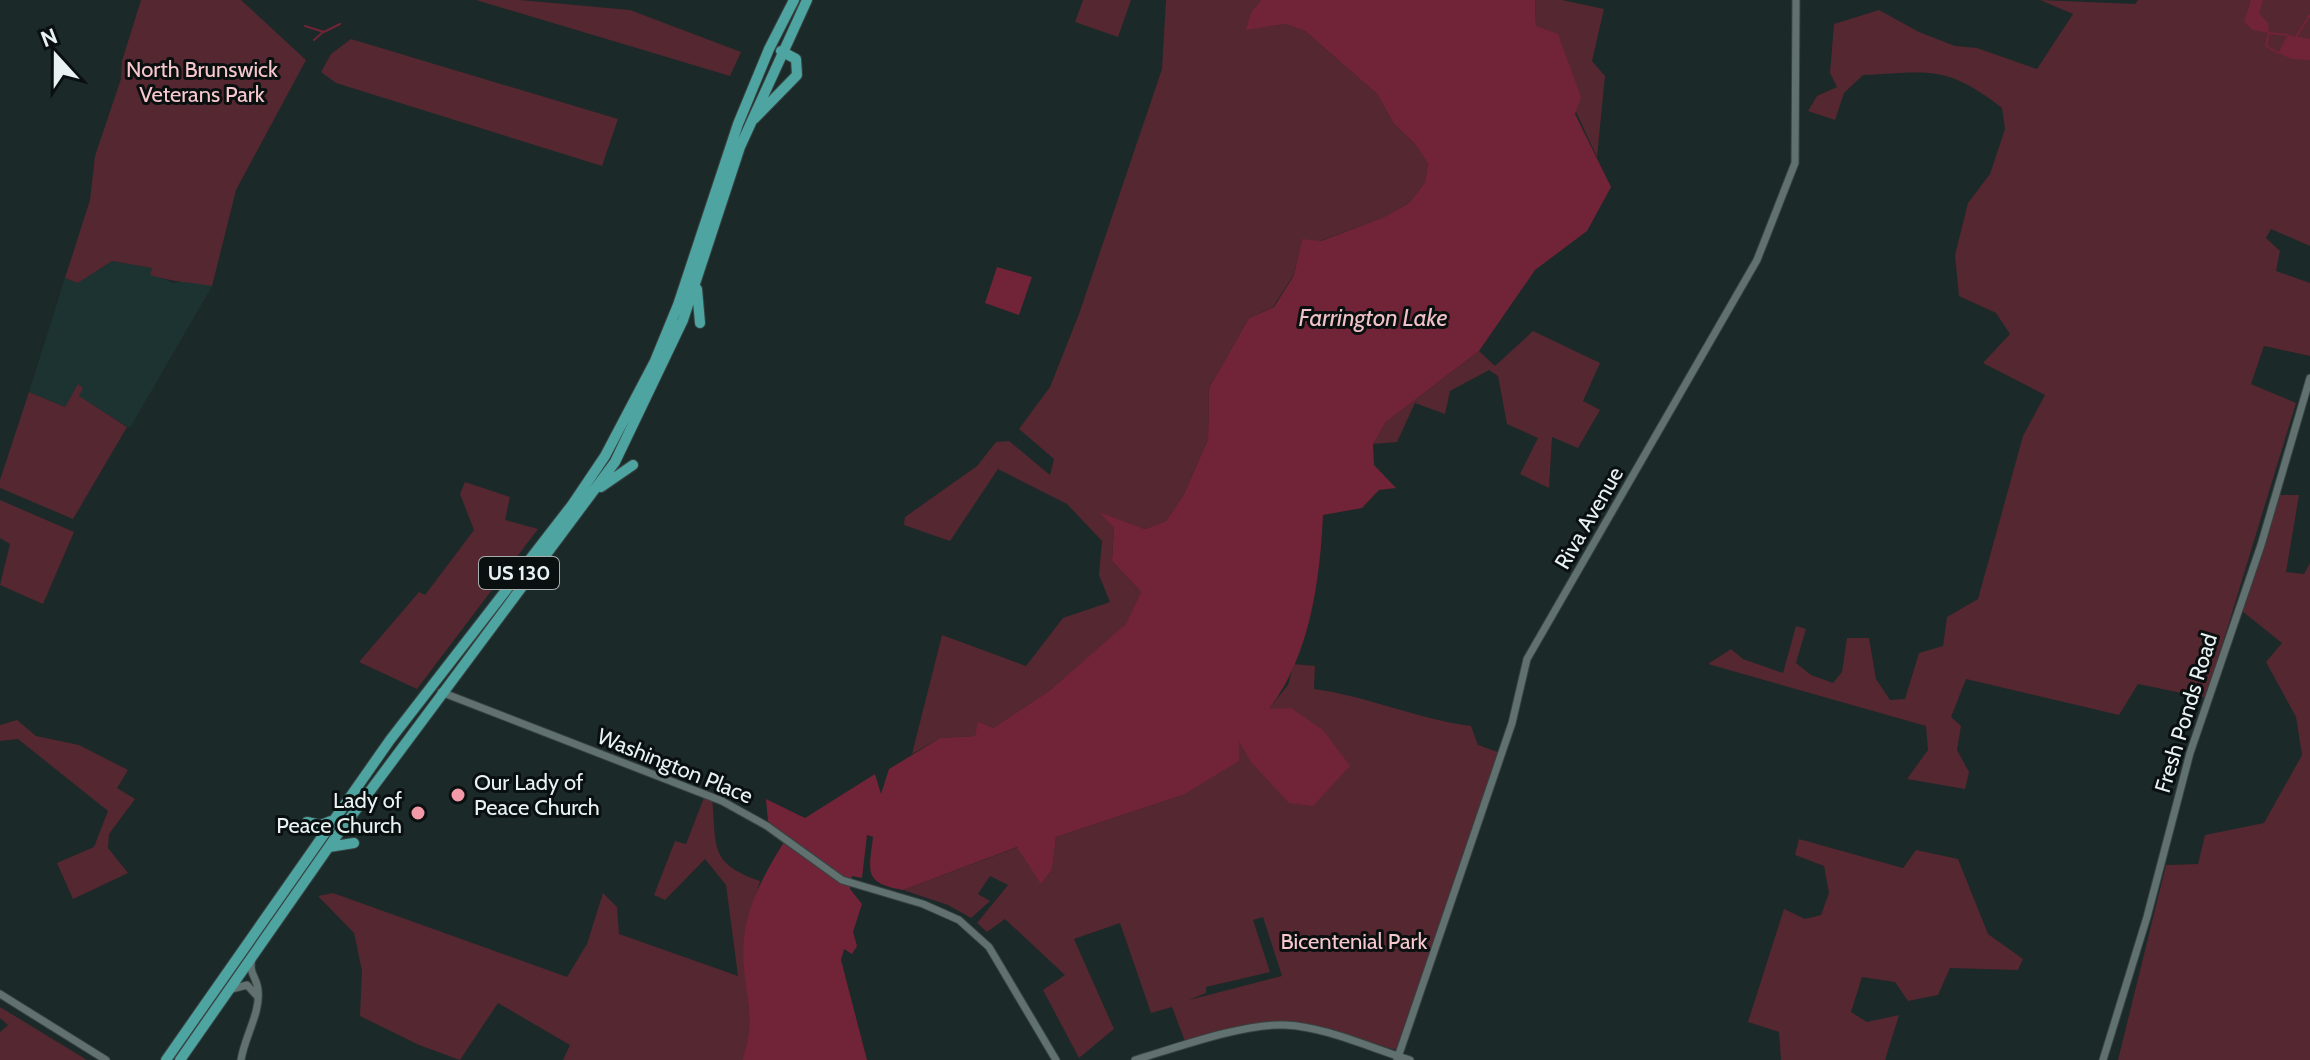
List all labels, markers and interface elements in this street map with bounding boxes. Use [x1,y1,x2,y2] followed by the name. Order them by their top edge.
[16,16,96,96] north arrow
[37,22,61,53] text: N
[126,56,278,108] park label: North Brunswick Veterans Park
[1299,303,1448,332] water label: Farrington Lake
[1549,462,1629,574] street label: Riva Avenue
[479,557,559,589] road number: US 130
[2149,630,2223,796] street label: Fresh Ponds Road
[593,722,757,810] street label: Washington Place
[474,769,600,821] place label: Our Lady of Peace Church
[449,786,467,804] marker: Our Lady of Peace Church
[276,787,402,839] place label: Lady of Peace Church
[409,804,427,822] marker: Lady of Peace Church
[1281,928,1428,955] park label: Bicentenial Park

